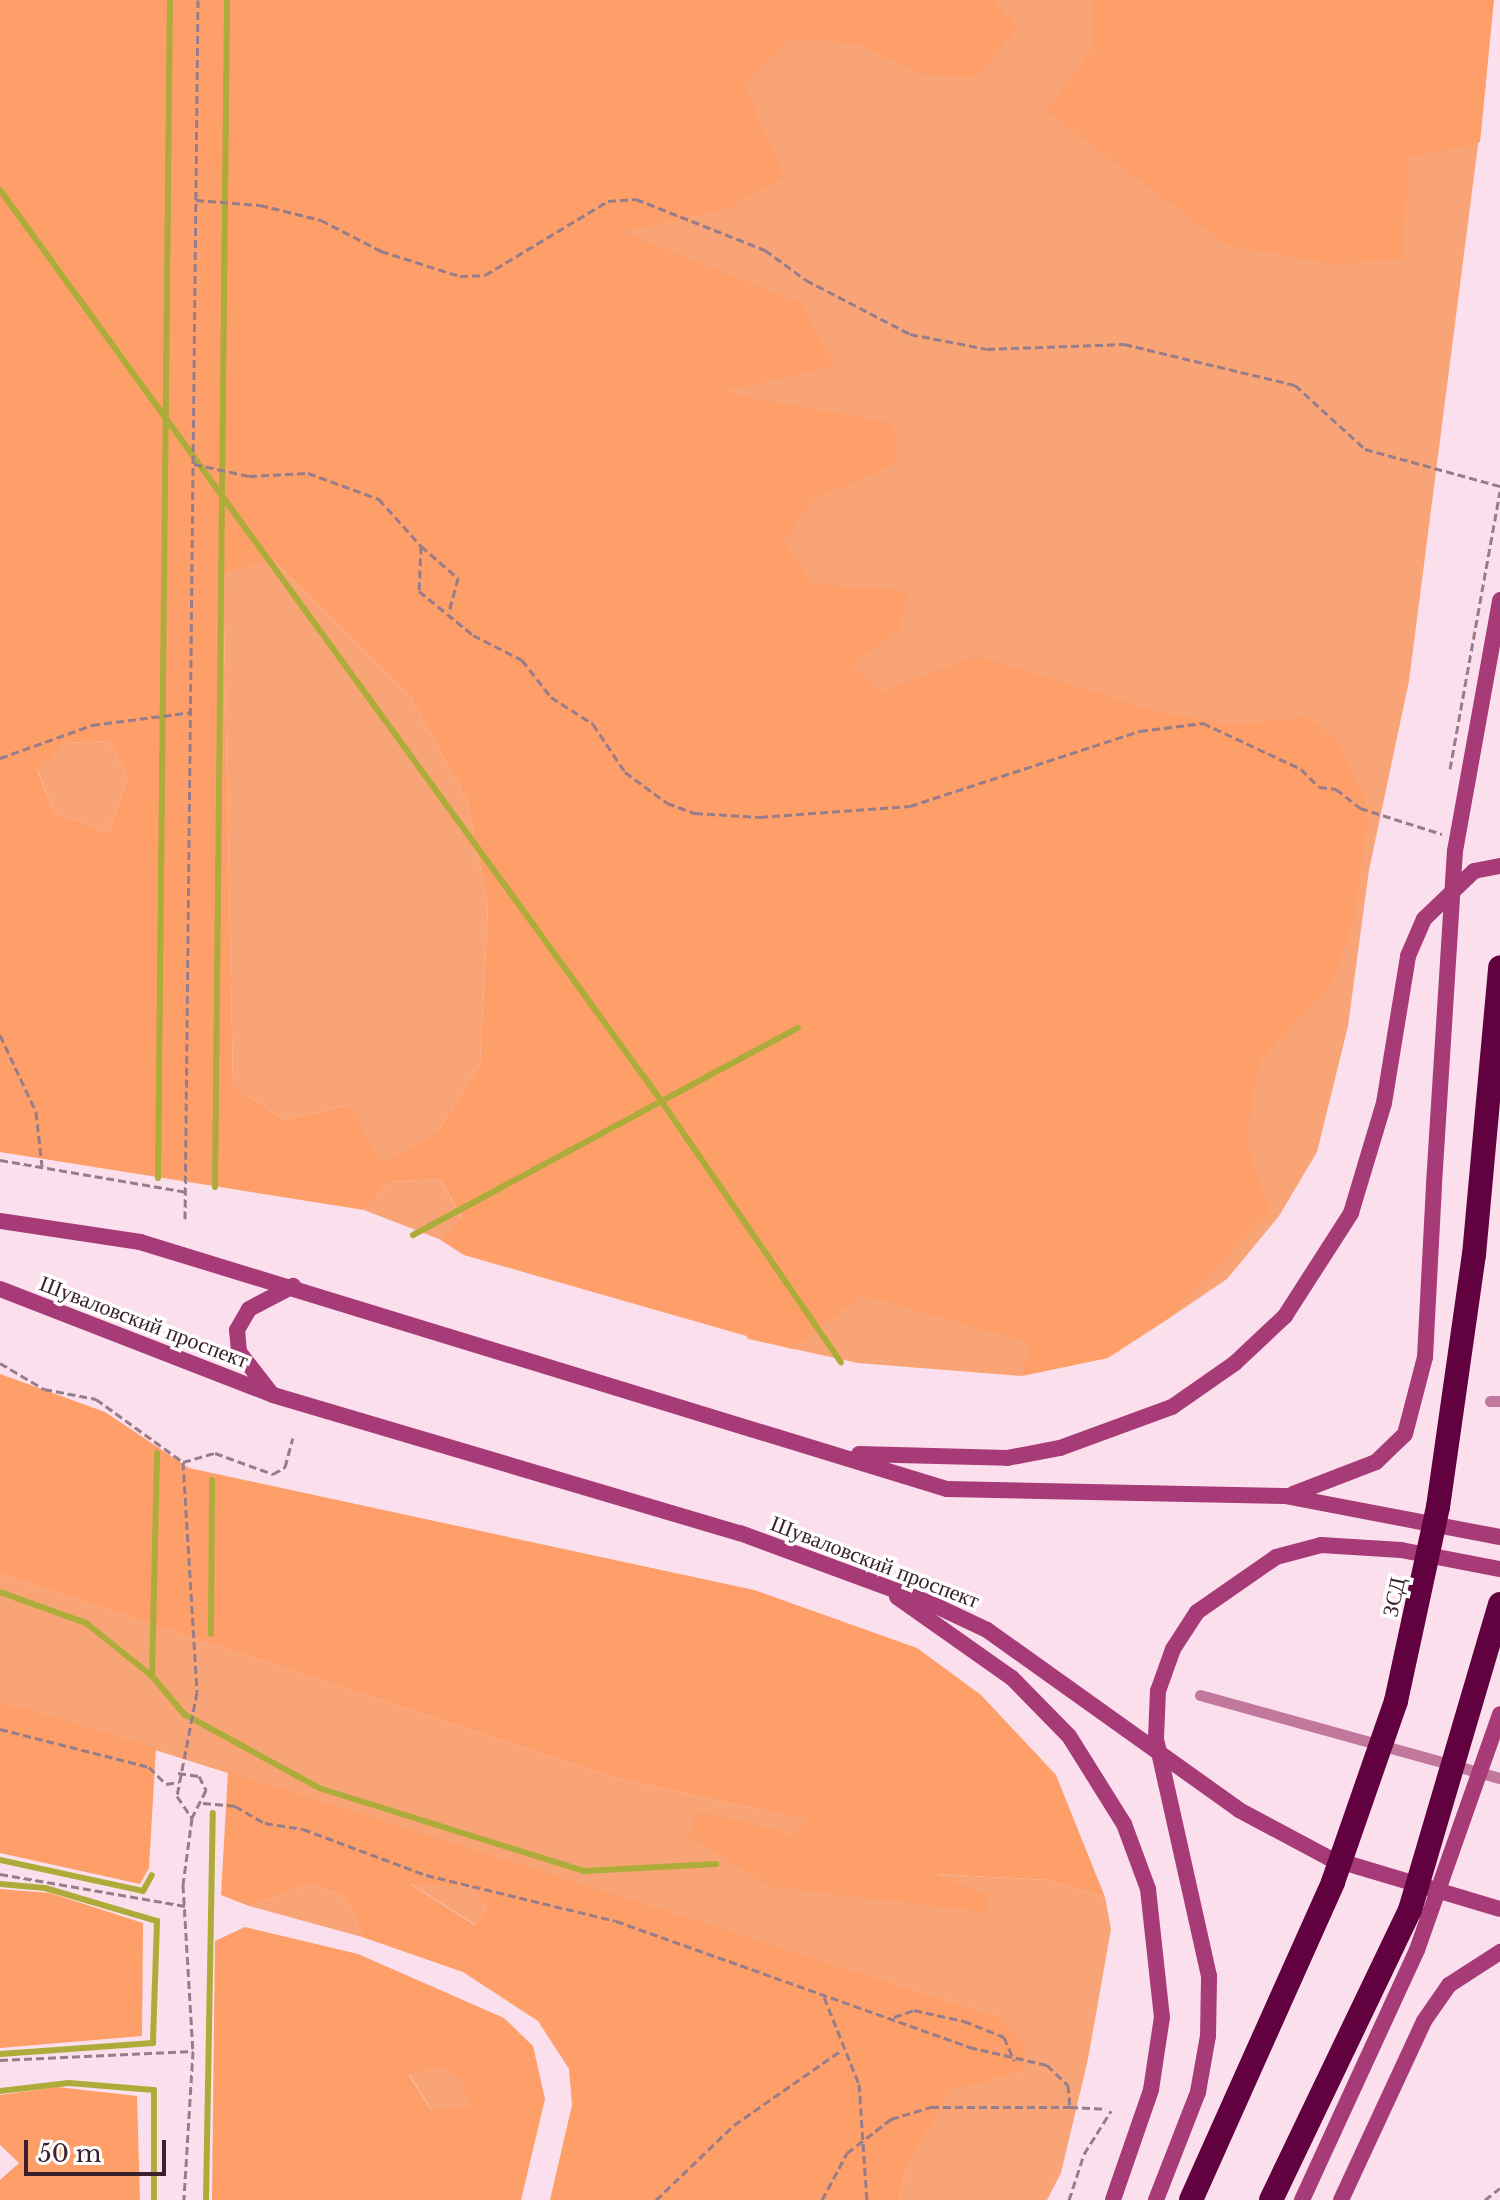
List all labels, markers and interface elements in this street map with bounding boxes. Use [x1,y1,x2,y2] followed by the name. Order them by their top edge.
[36,1270,252,1374] street label: Шуваловский проспект
[767,1510,983,1614] street label: Шуваловский проспект
[1377,1575,1411,1619] street label: ЗСД
[28,2124,170,2174] scale bar
[38,2139,101,2168] text: 50 m

